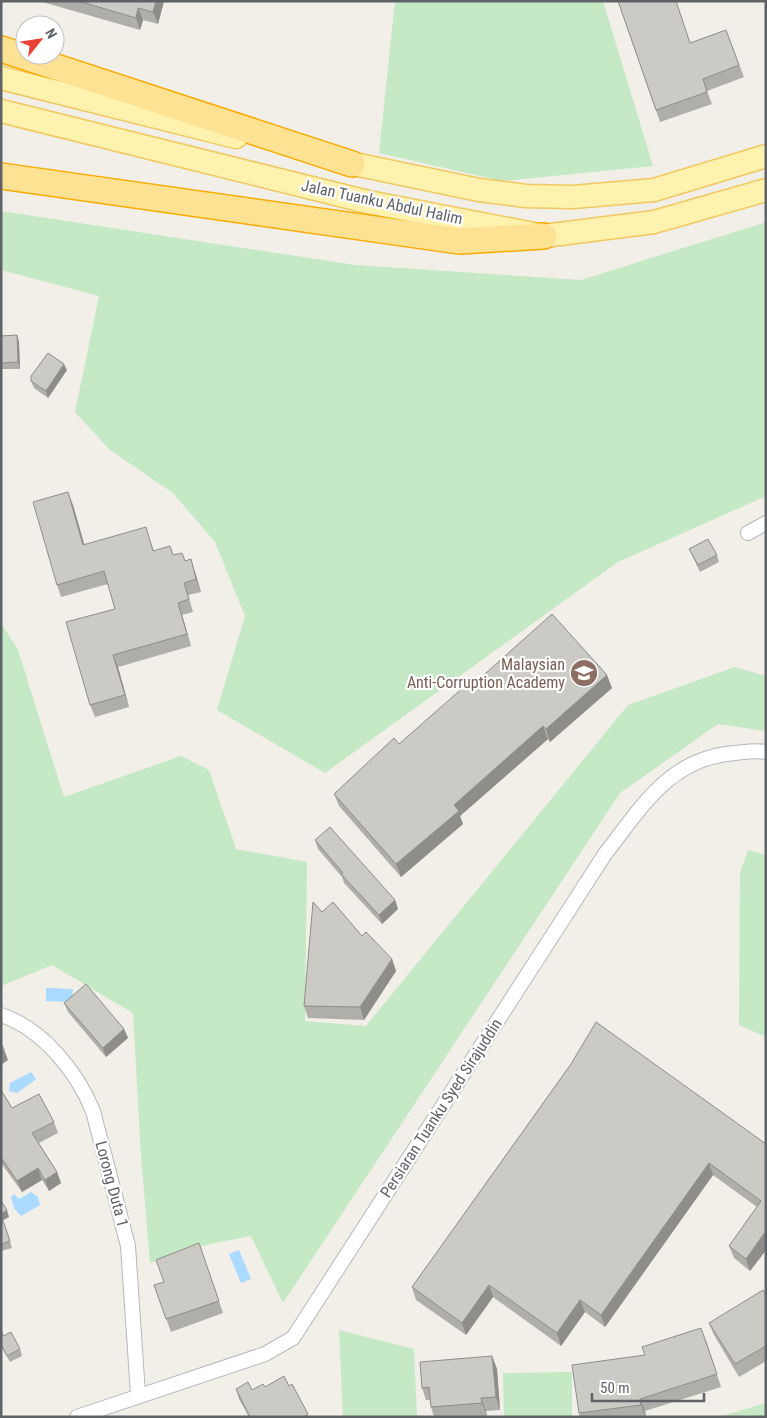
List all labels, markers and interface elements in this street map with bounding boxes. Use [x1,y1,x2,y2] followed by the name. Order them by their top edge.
[15,15,65,65] north arrow
[42,26,60,41] text: N
[300,176,464,228] street label: Jalan Tuanku Abdul Halim
[407,655,565,692] place label: Malaysian Anti-Corruption Academy
[569,658,599,688] school or university icon: Malaysian Anti-Corruption Academy
[376,1015,506,1201] street label: Persiaran Tuanku Syed Sirajuddin
[91,1139,133,1229] street label: Lorong Duta 1
[592,1370,704,1402] scale bar
[600,1379,630,1397] text: 50 m

